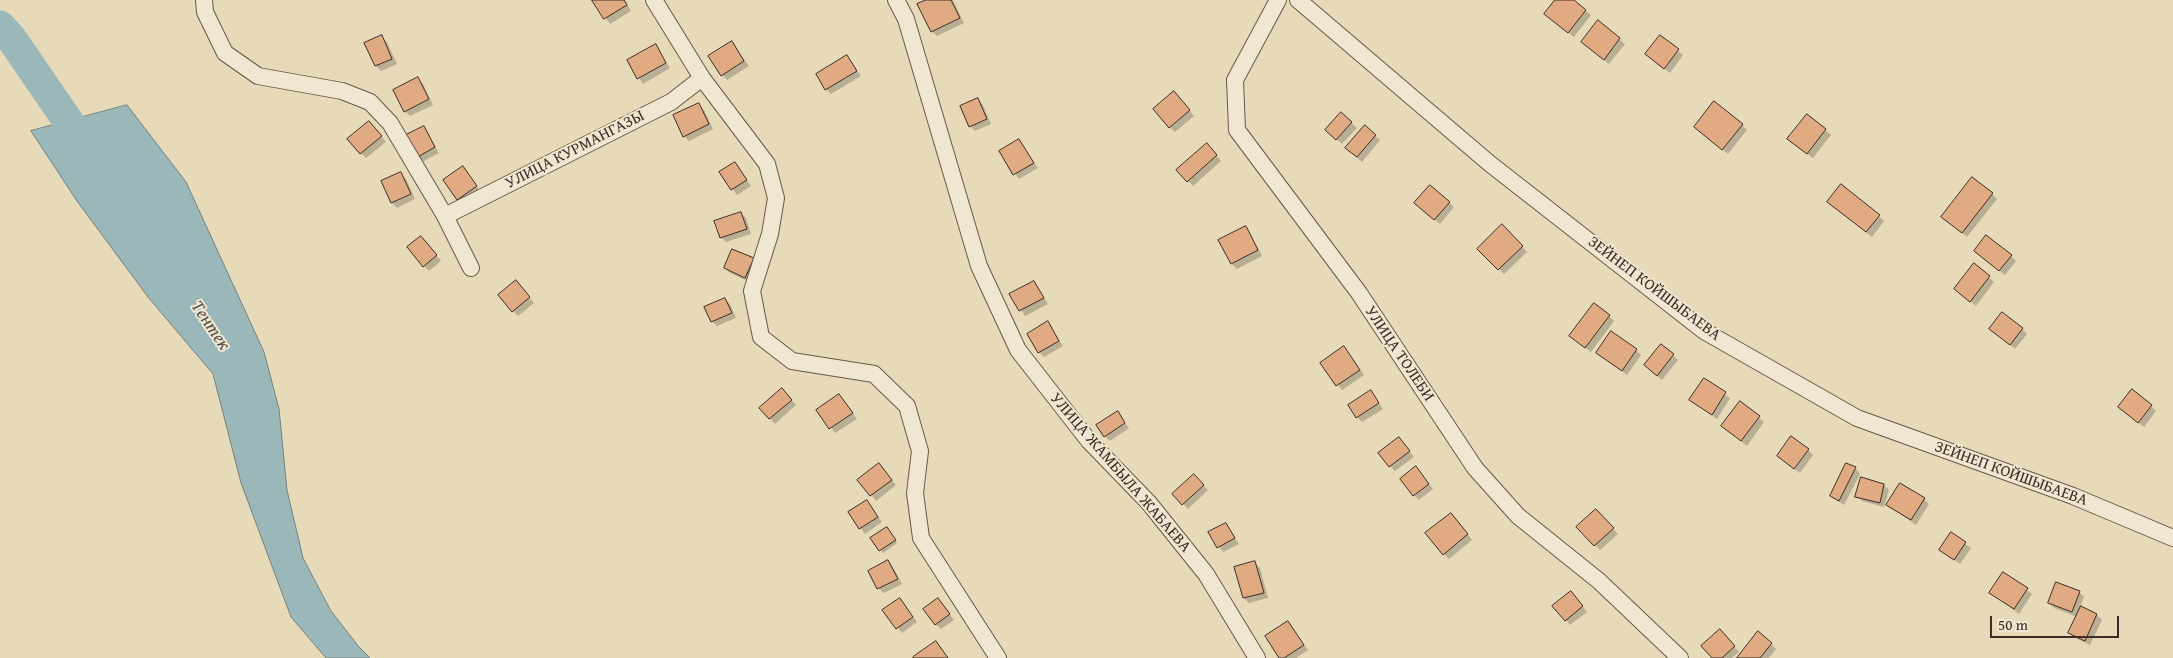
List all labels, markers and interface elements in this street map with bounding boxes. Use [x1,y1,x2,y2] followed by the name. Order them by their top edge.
[502,107,648,193] street label: УЛИЦА КУРМАНГАЗЫ
[1584,233,1724,345] street label: ЗЕЙНЕП КОЙШЫБАЕВА
[186,297,234,355] water label: Тентек
[1360,303,1438,405] street label: УЛИЦА ТОЛЕБИ
[1045,389,1195,557] street label: УЛИЦА ЖАМБЫЛА ЖАБАЕВА
[1932,437,2090,511] street label: ЗЕЙНЕП КОЙШЫБАЕВА
[1993,606,2122,638] scale bar
[1998,614,2028,635] text: 50 m

